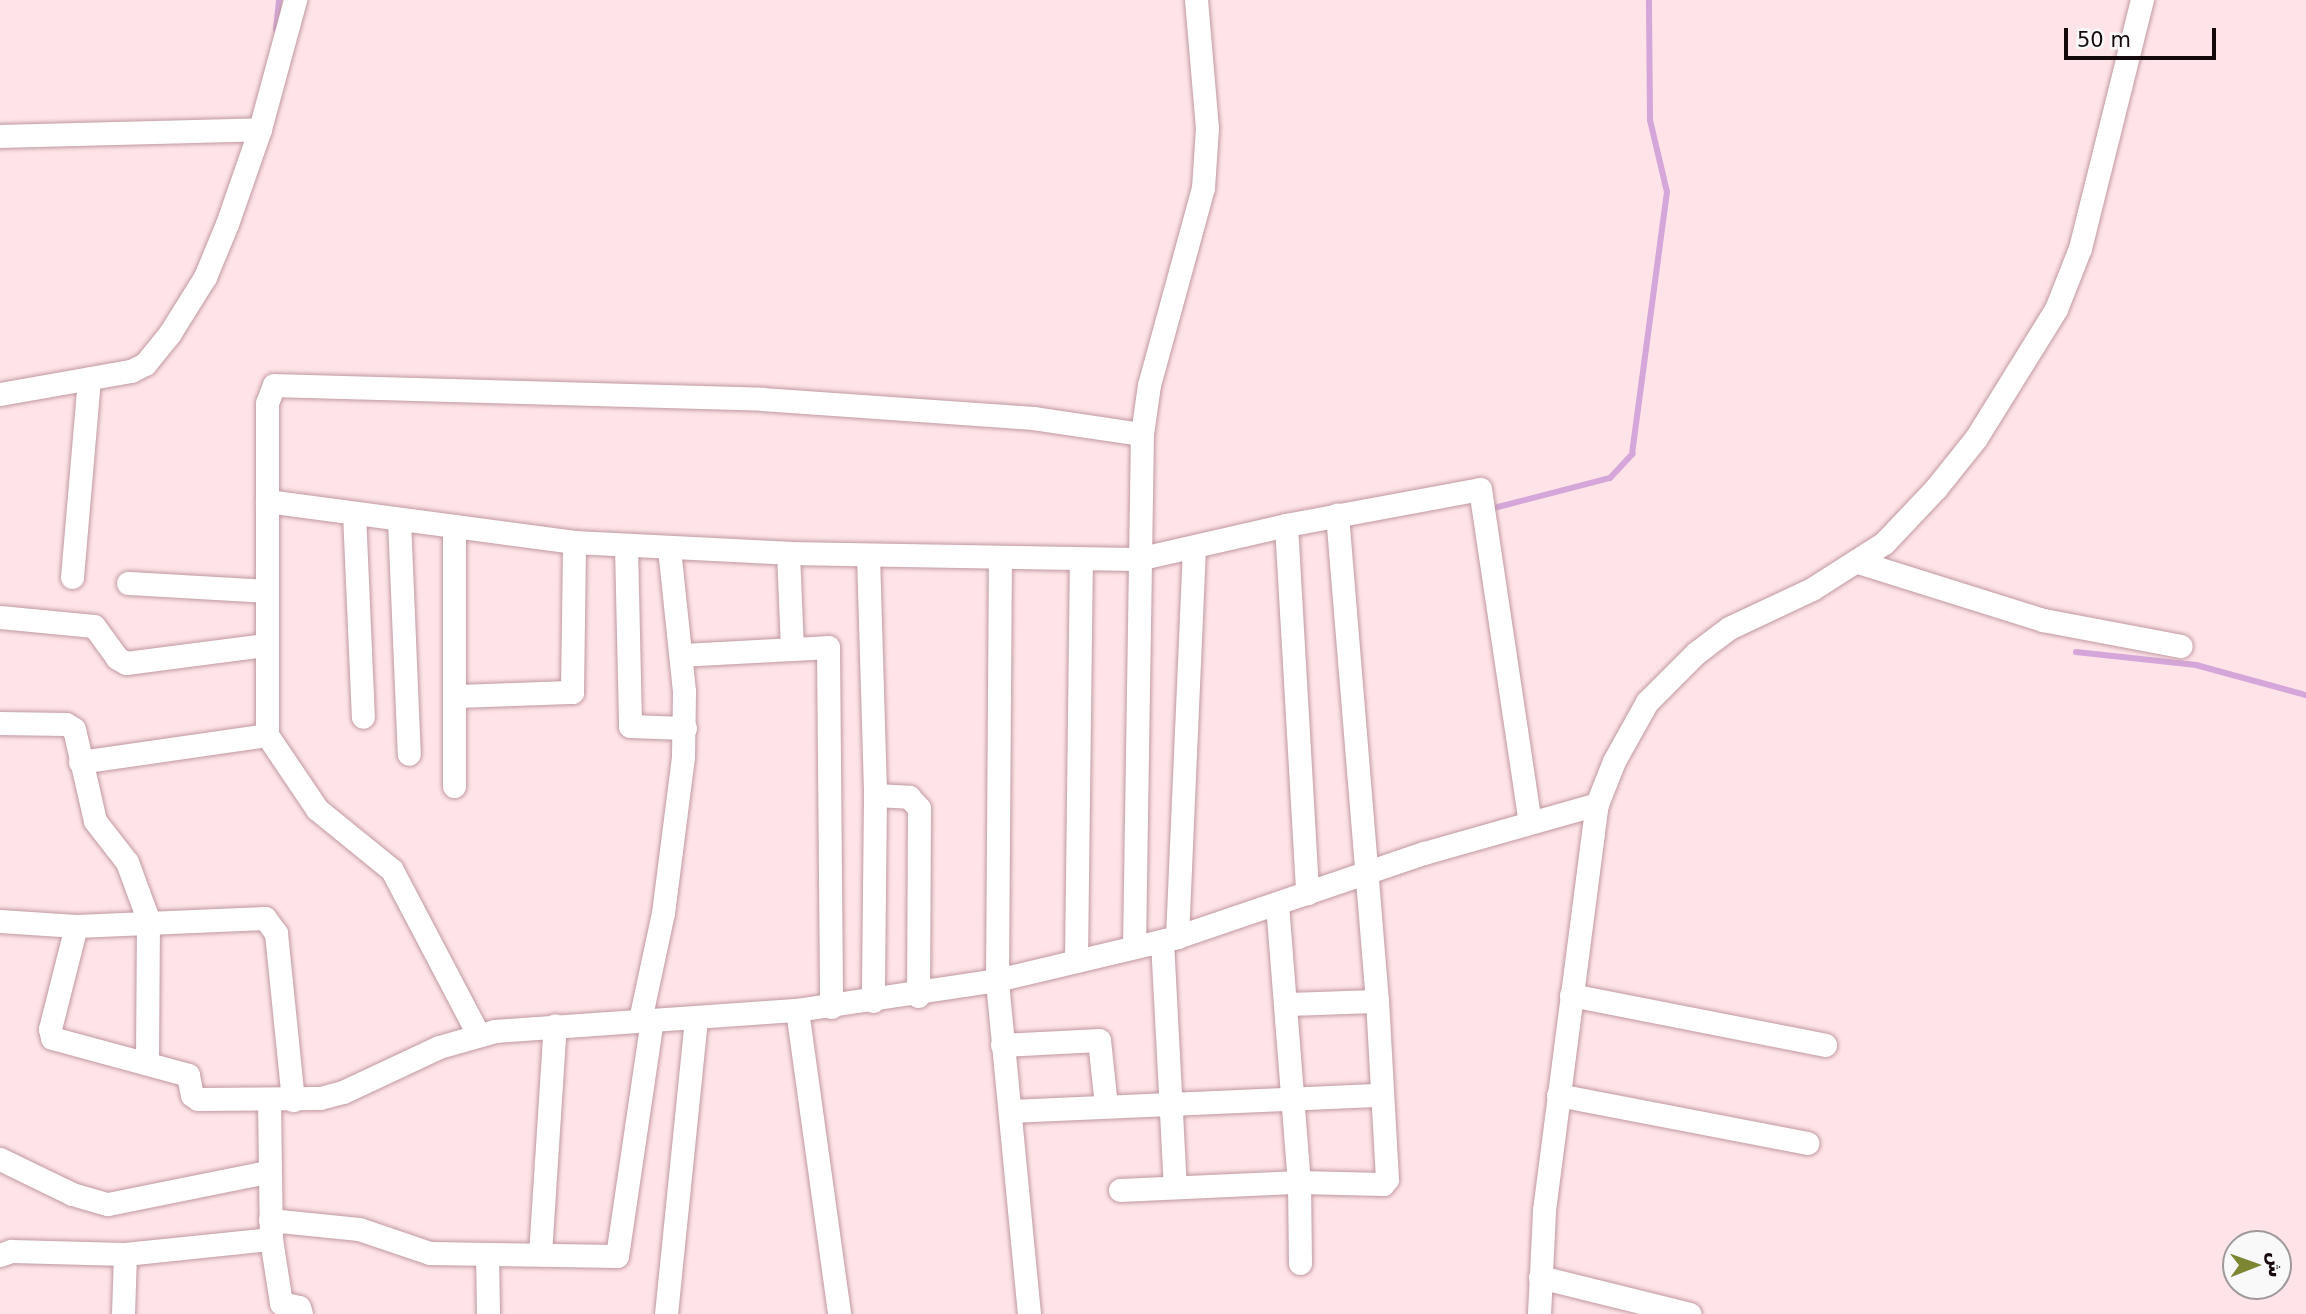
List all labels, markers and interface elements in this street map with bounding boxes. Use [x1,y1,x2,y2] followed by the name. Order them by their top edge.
[2068,14,2220,58] scale bar
[2077,28,2131,52] text: 50 m
[2222,1230,2292,1300] north arrow
[2265,1251,2287,1278] text: ش

